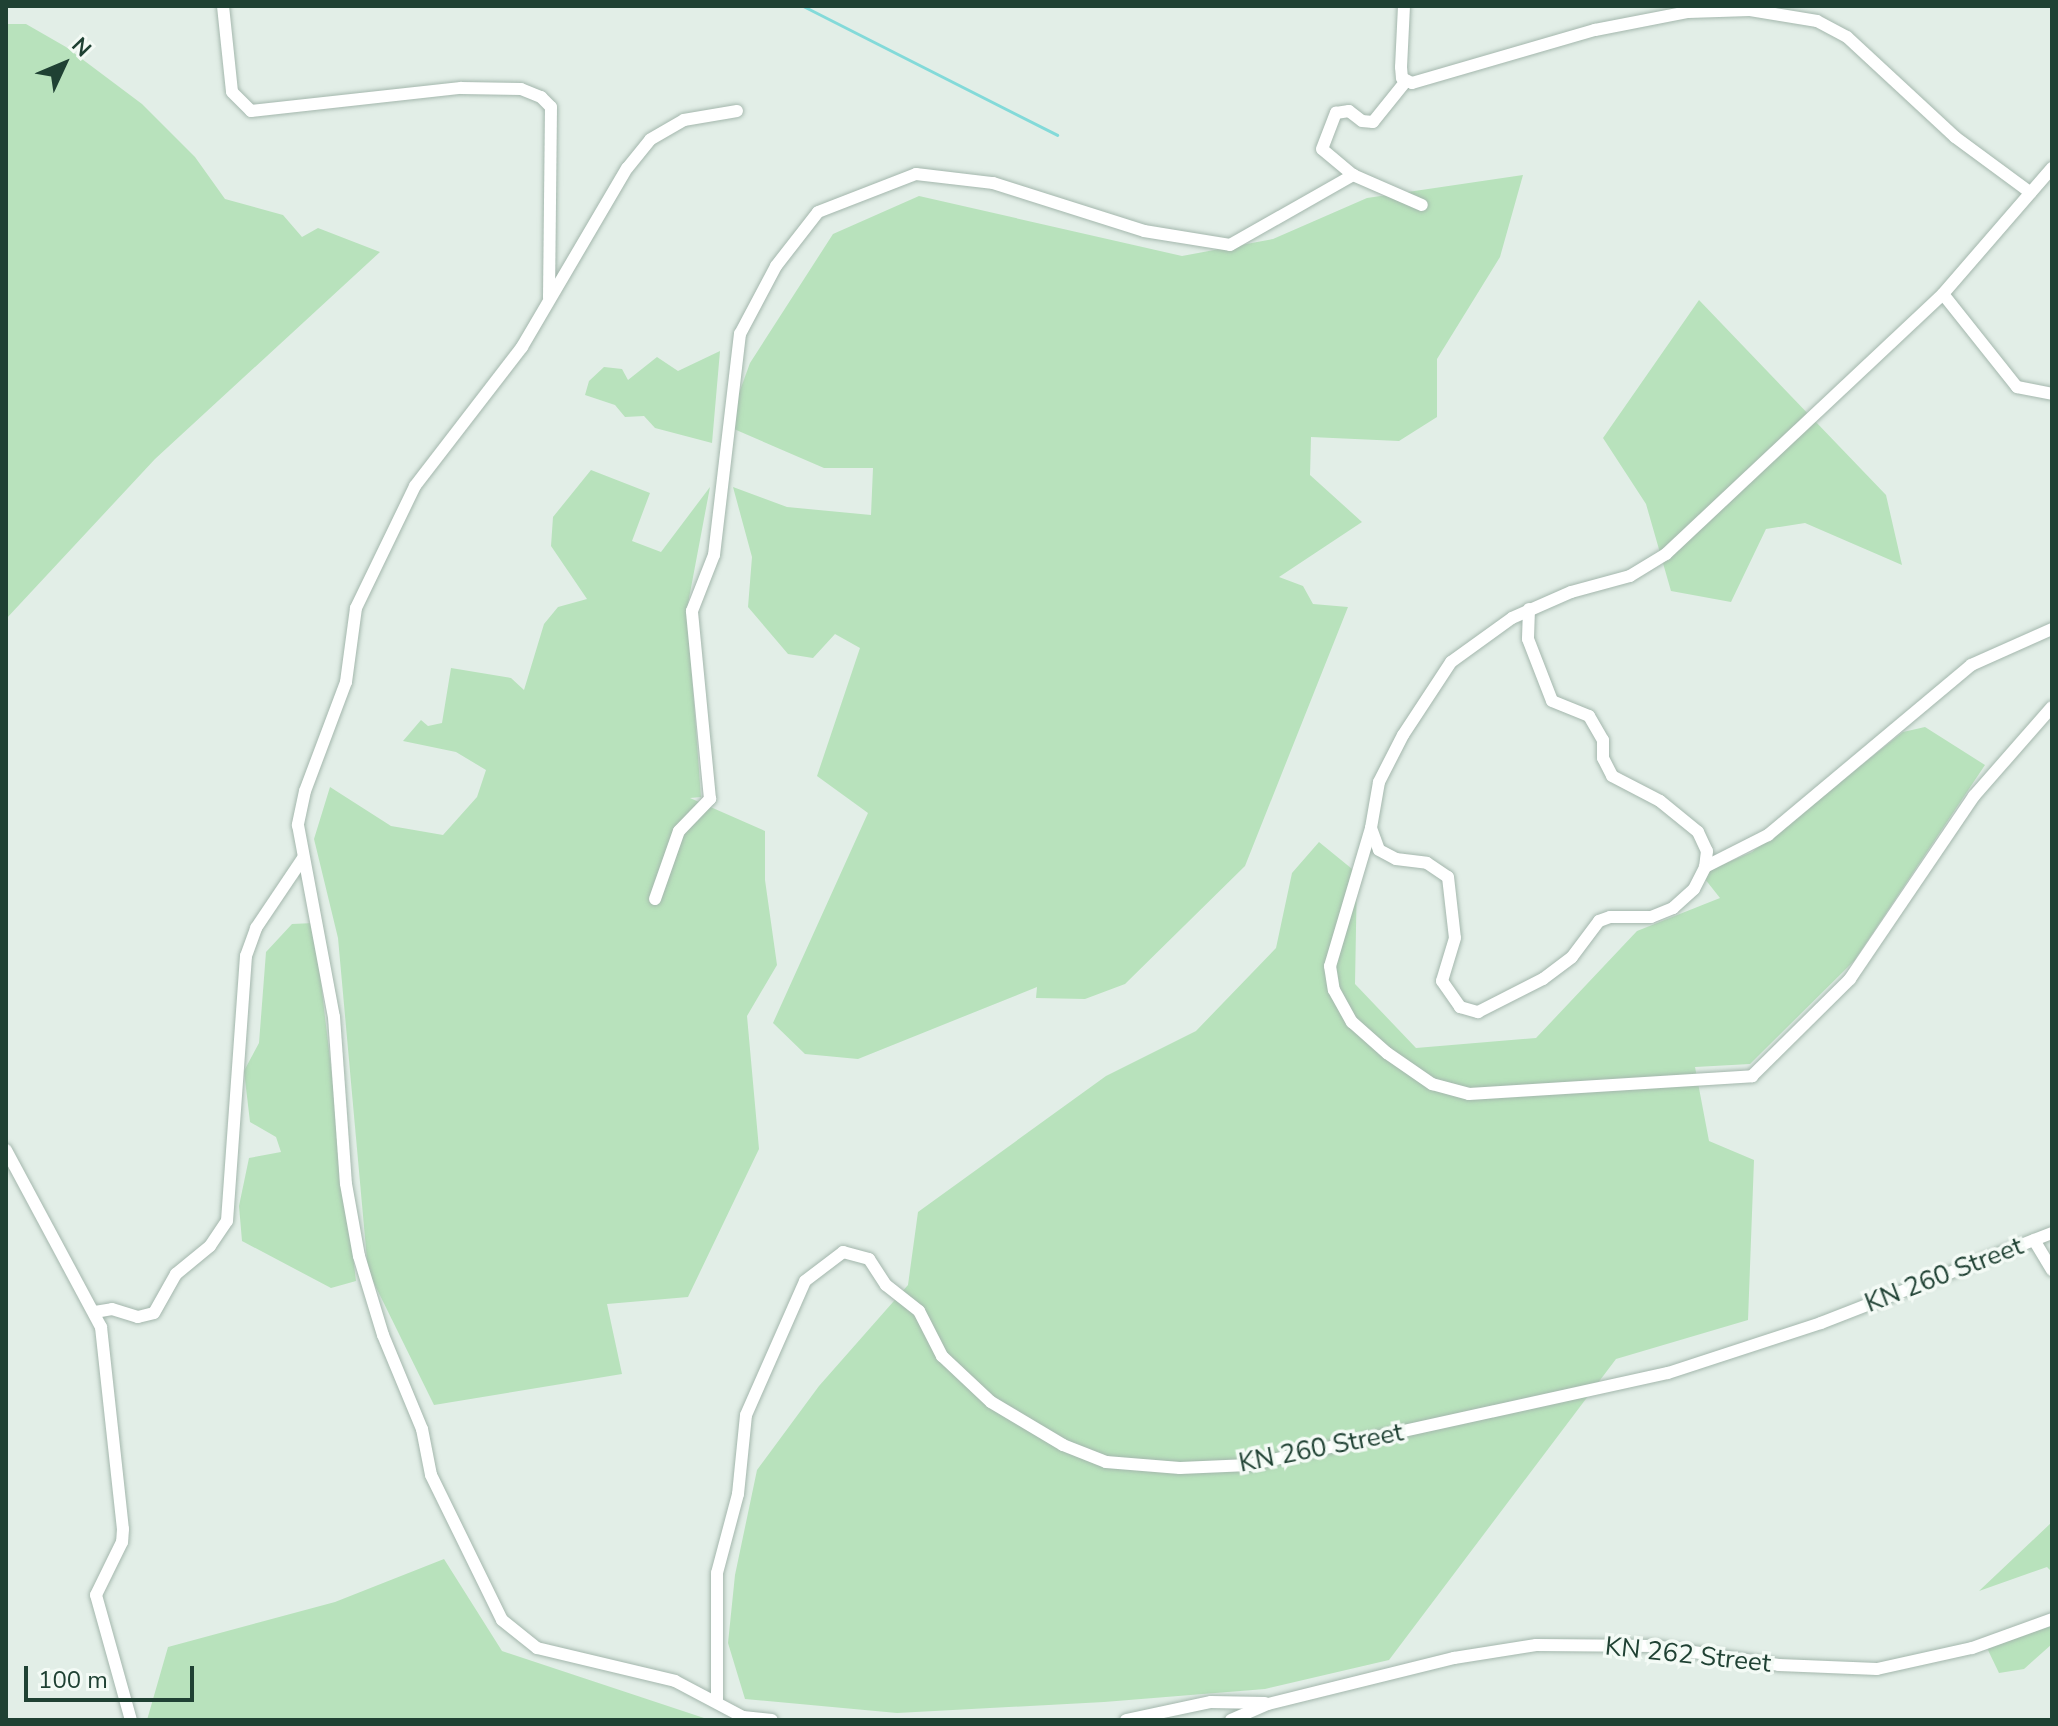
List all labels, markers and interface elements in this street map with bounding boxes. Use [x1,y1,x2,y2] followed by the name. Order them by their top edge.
[24,24,104,104] north arrow
[65,31,98,64] text: N
[1861,1231,2027,1319] street label: KN 260 Street
[1236,1417,1406,1479] street label: KN 260 Street
[1604,1631,1772,1679] street label: KN 262 Street
[28,1650,198,1700] scale bar
[38,1664,108,1696] text: 100 m

